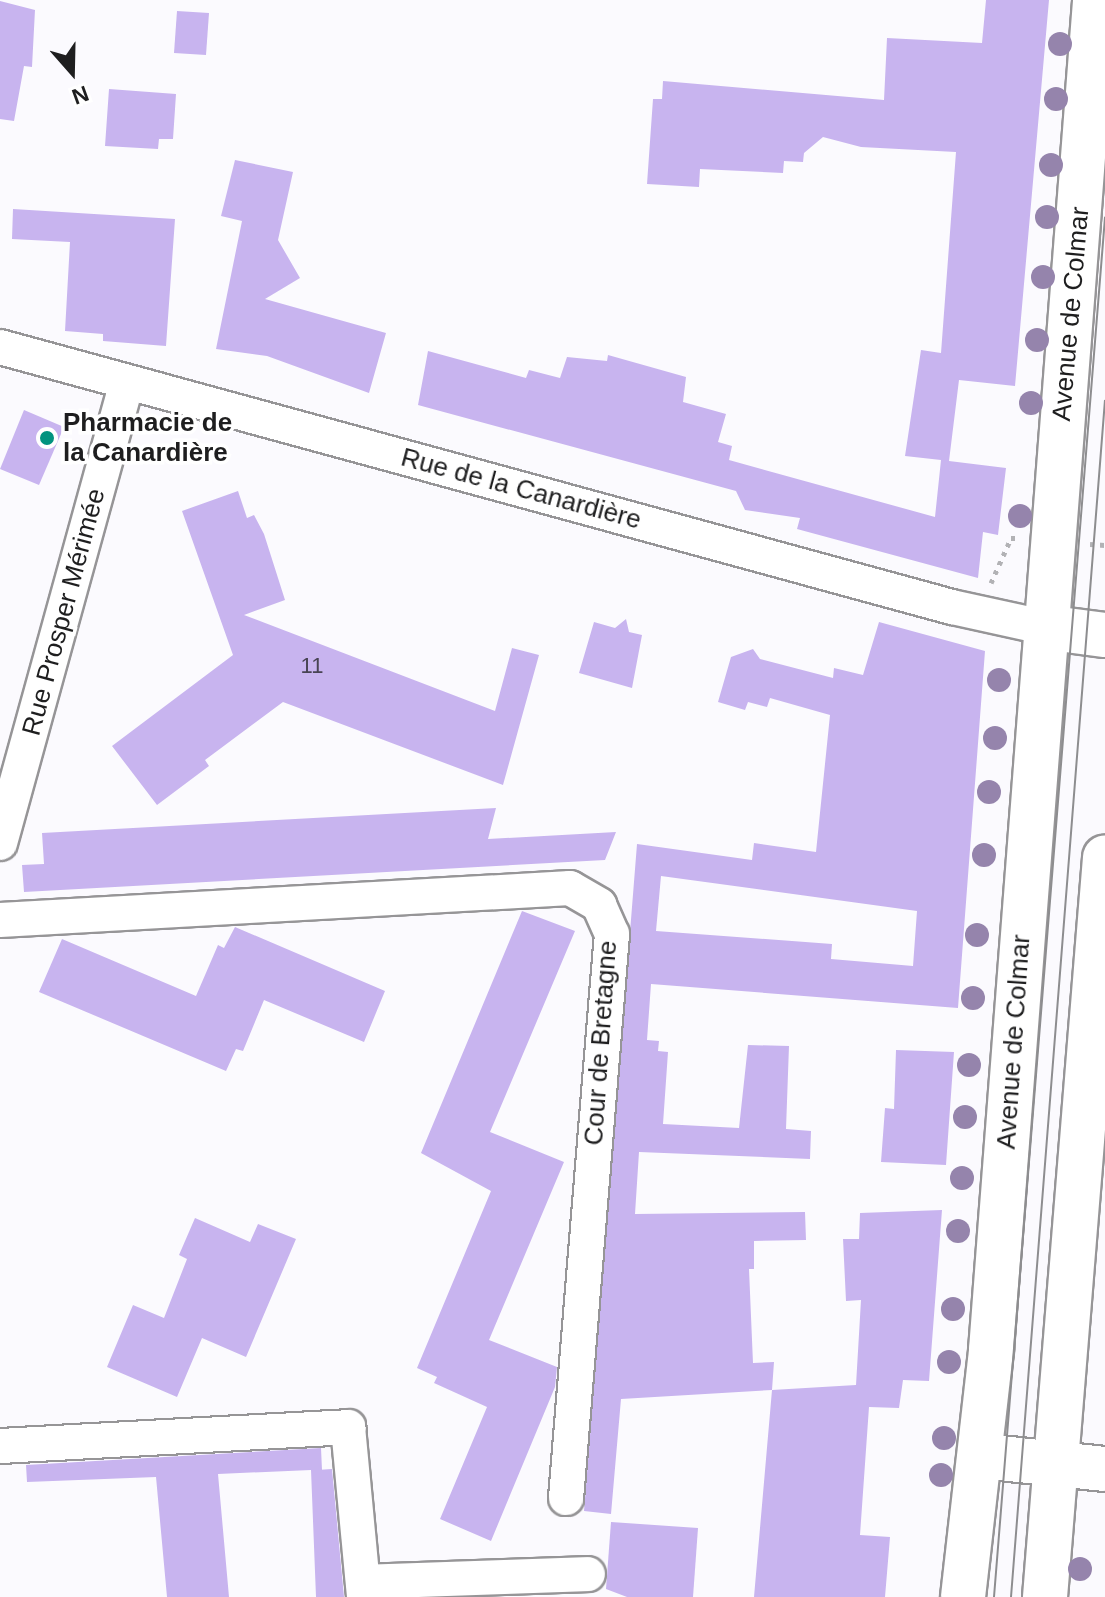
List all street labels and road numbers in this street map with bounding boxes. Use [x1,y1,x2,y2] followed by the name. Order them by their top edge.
[1046,206,1096,422] street label: Avenue de Colmar
[398,442,644,536] street label: Rue de la Canardière
[16,485,112,739] street label: Rue Prosper Mérimée
[991,934,1037,1150] street label: Avenue de Colmar
[578,940,624,1146] street label: Cour de Bretagne

